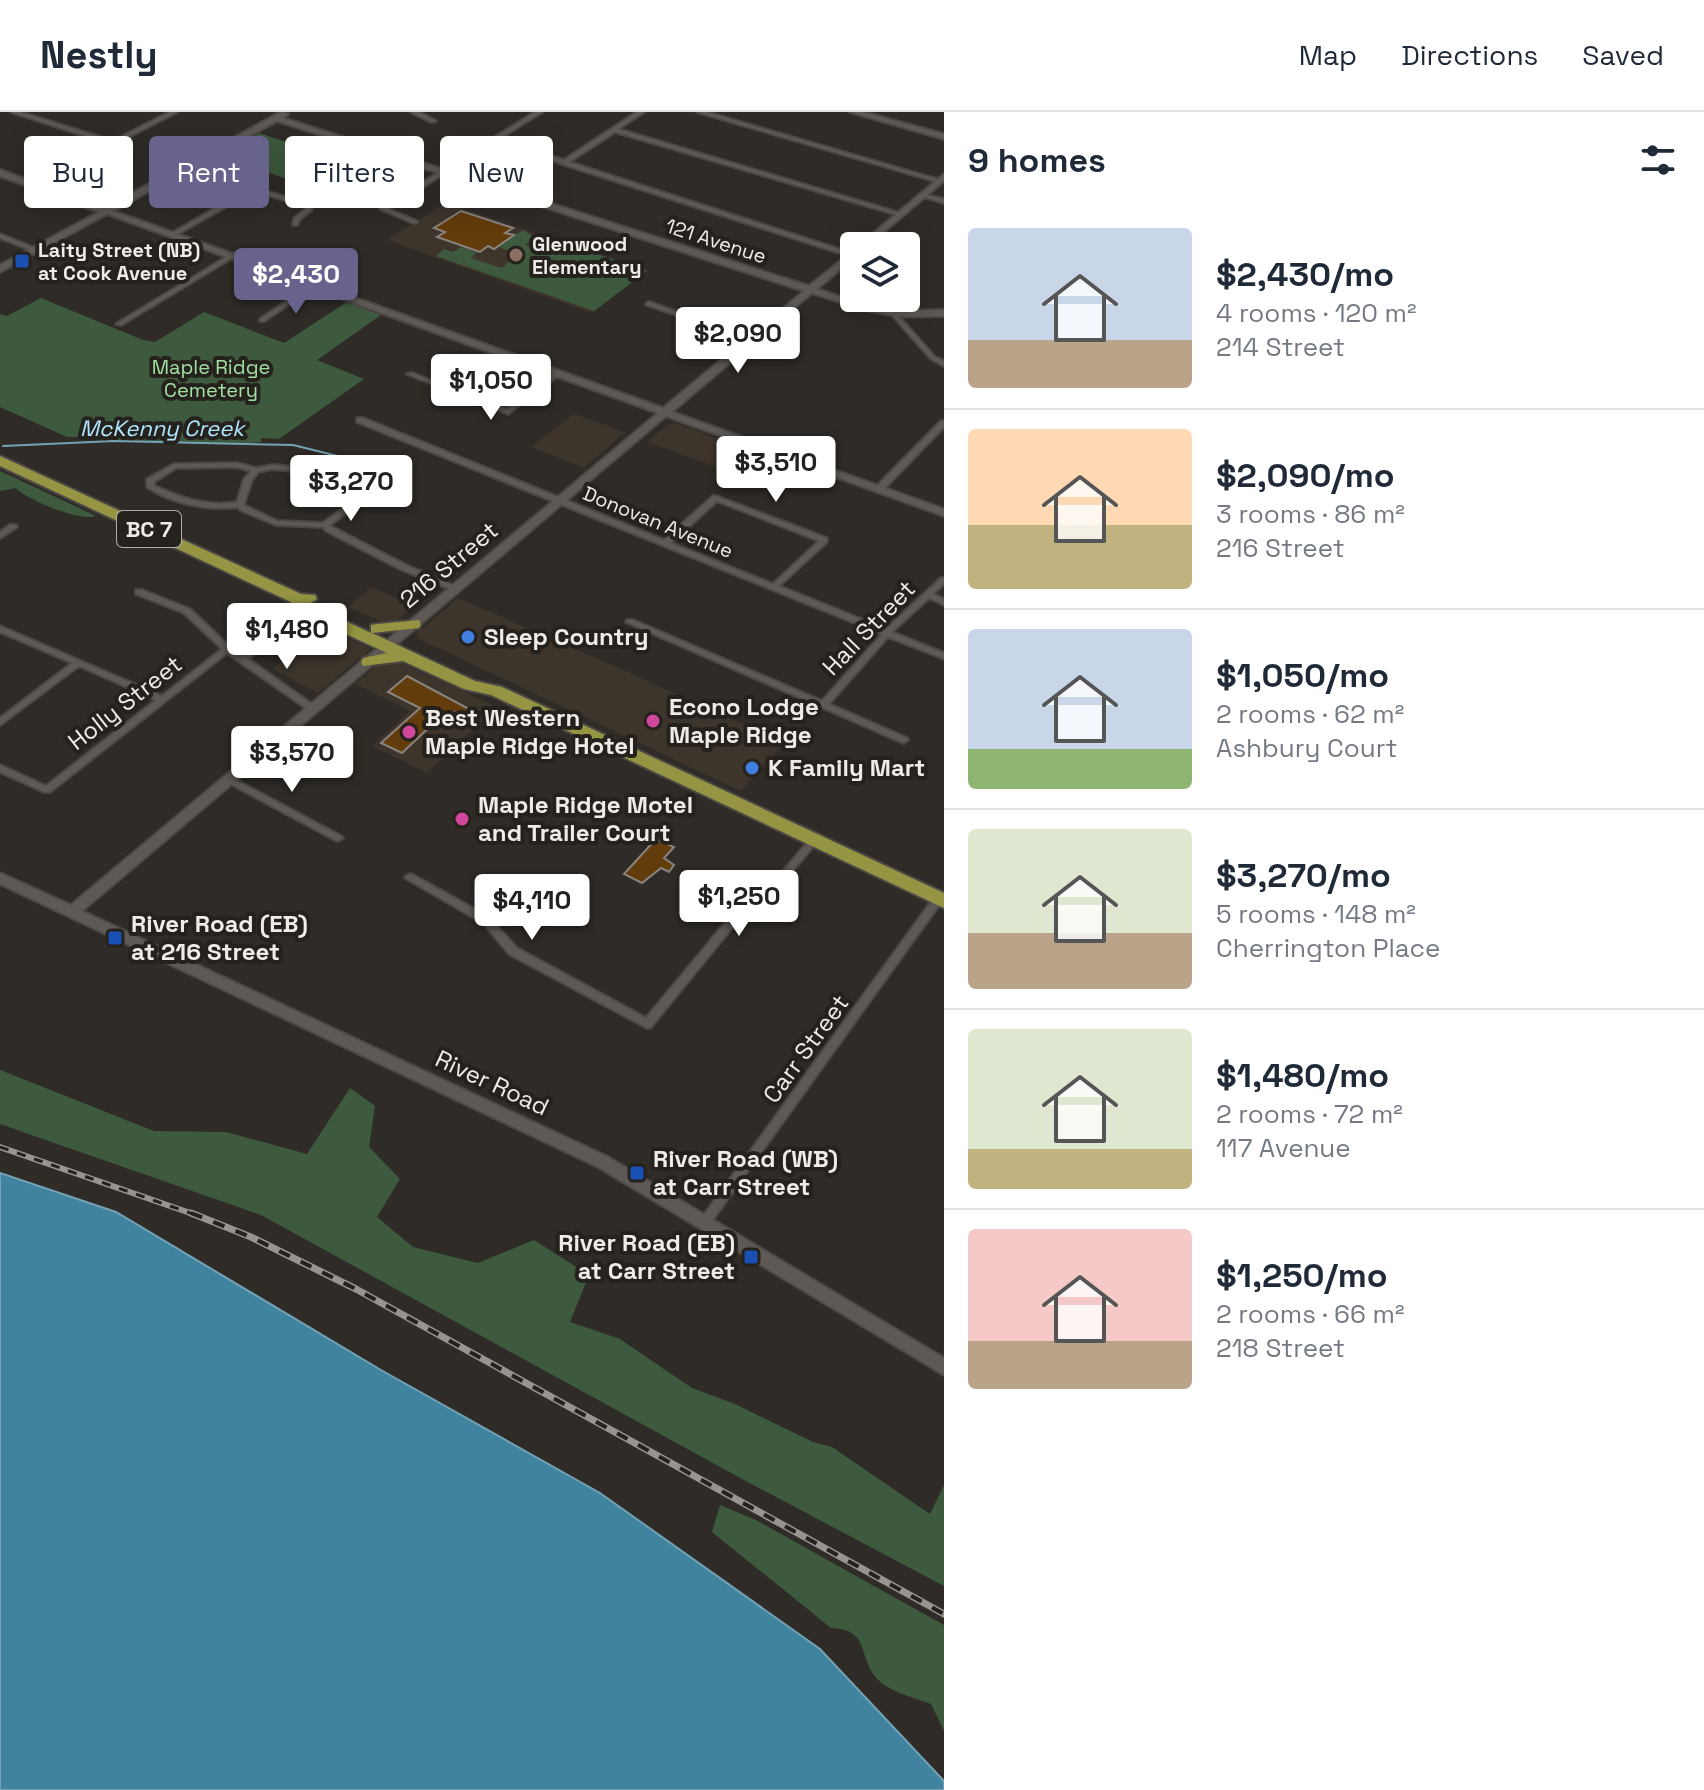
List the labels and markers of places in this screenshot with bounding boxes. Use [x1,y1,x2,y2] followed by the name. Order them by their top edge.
[532,231,642,280] place label: Glenwood Elementary
[38,237,200,286] place label: Laity Street (NB) at Cook Avenue
[507,246,525,264] marker: Glenwood Elementary
[231,248,361,316] pin: $2,430
[13,252,31,270] marker: Laity Street (NB) at Cook Avenue
[673,307,803,375] pin: $2,090
[426,354,556,422] pin: $1,050
[711,436,841,504] pin: $3,510
[286,455,416,523] pin: $3,270
[222,603,352,671] pin: $1,480
[484,621,649,652] place label: Sleep Country
[459,628,477,646] marker: Sleep Country
[669,691,819,750] place label: Econo Lodge Maple Ridge
[425,702,635,761] place label: Best Western Maple Ridge Hotel
[644,712,662,730] marker: Econo Lodge Maple Ridge
[400,723,418,741] marker: Best Western Maple Ridge Hotel
[227,726,357,794] pin: $3,570
[768,752,925,783] place label: K Family Mart
[743,759,761,777] marker: K Family Mart
[478,789,693,848] place label: Maple Ridge Motel and Trailer Court
[453,810,471,828] marker: Maple Ridge Motel and Trailer Court
[674,870,804,938] pin: $1,250
[467,874,597,942] pin: $4,110
[131,908,308,967] place label: River Road (EB) at 216 Street
[106,929,124,947] marker: River Road (EB) at 216 Street
[653,1143,838,1202] place label: River Road (WB) at Carr Street
[628,1164,646,1182] marker: River Road (WB) at Carr Street
[558,1227,735,1286] place label: River Road (EB) at Carr Street
[742,1248,760,1266] marker: River Road (EB) at Carr Street

